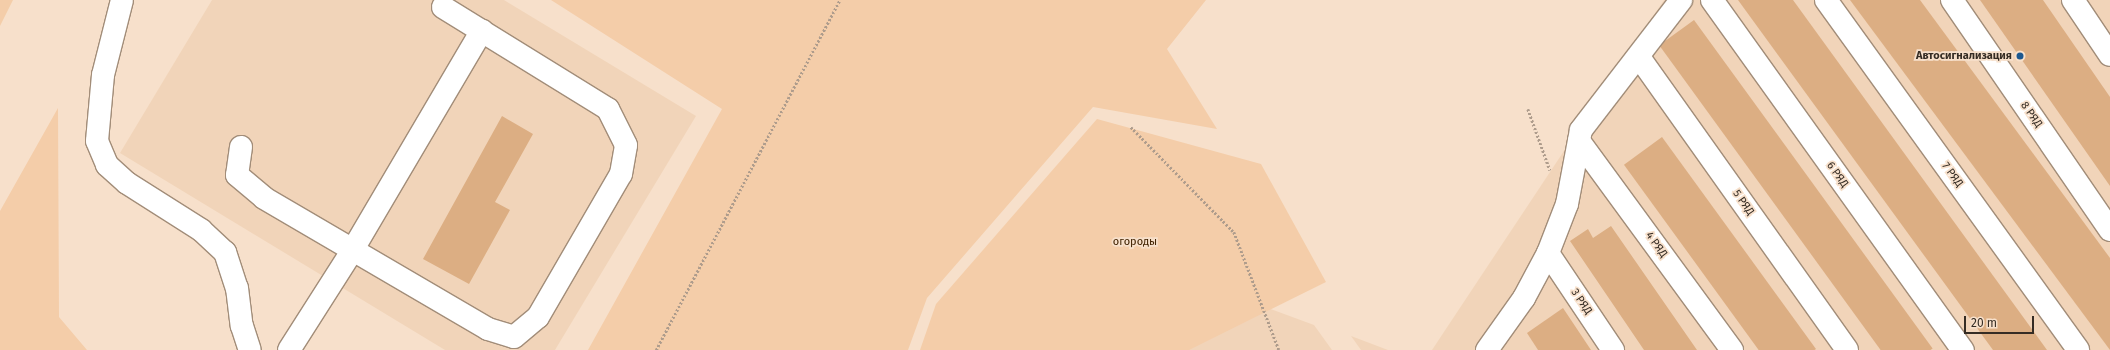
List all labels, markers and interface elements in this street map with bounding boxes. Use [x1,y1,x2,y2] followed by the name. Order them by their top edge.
[1916,49,2012,63] place label: Автосигнализация
[2015,51,2025,61] marker: Автосигнализация
[2017,99,2045,131] street label: 8 РЯД
[1823,160,1851,190] street label: 6 РЯД
[1939,160,1965,190] street label: 7 РЯД
[1730,188,1756,218] street label: 5 РЯД
[1642,230,1670,260] street label: 4 РЯД
[1113,235,1157,249] park label: огороды
[1568,287,1594,317] street label: 3 РЯД
[1966,308,2036,334] scale bar
[1971,316,1997,330] text: 20 m

